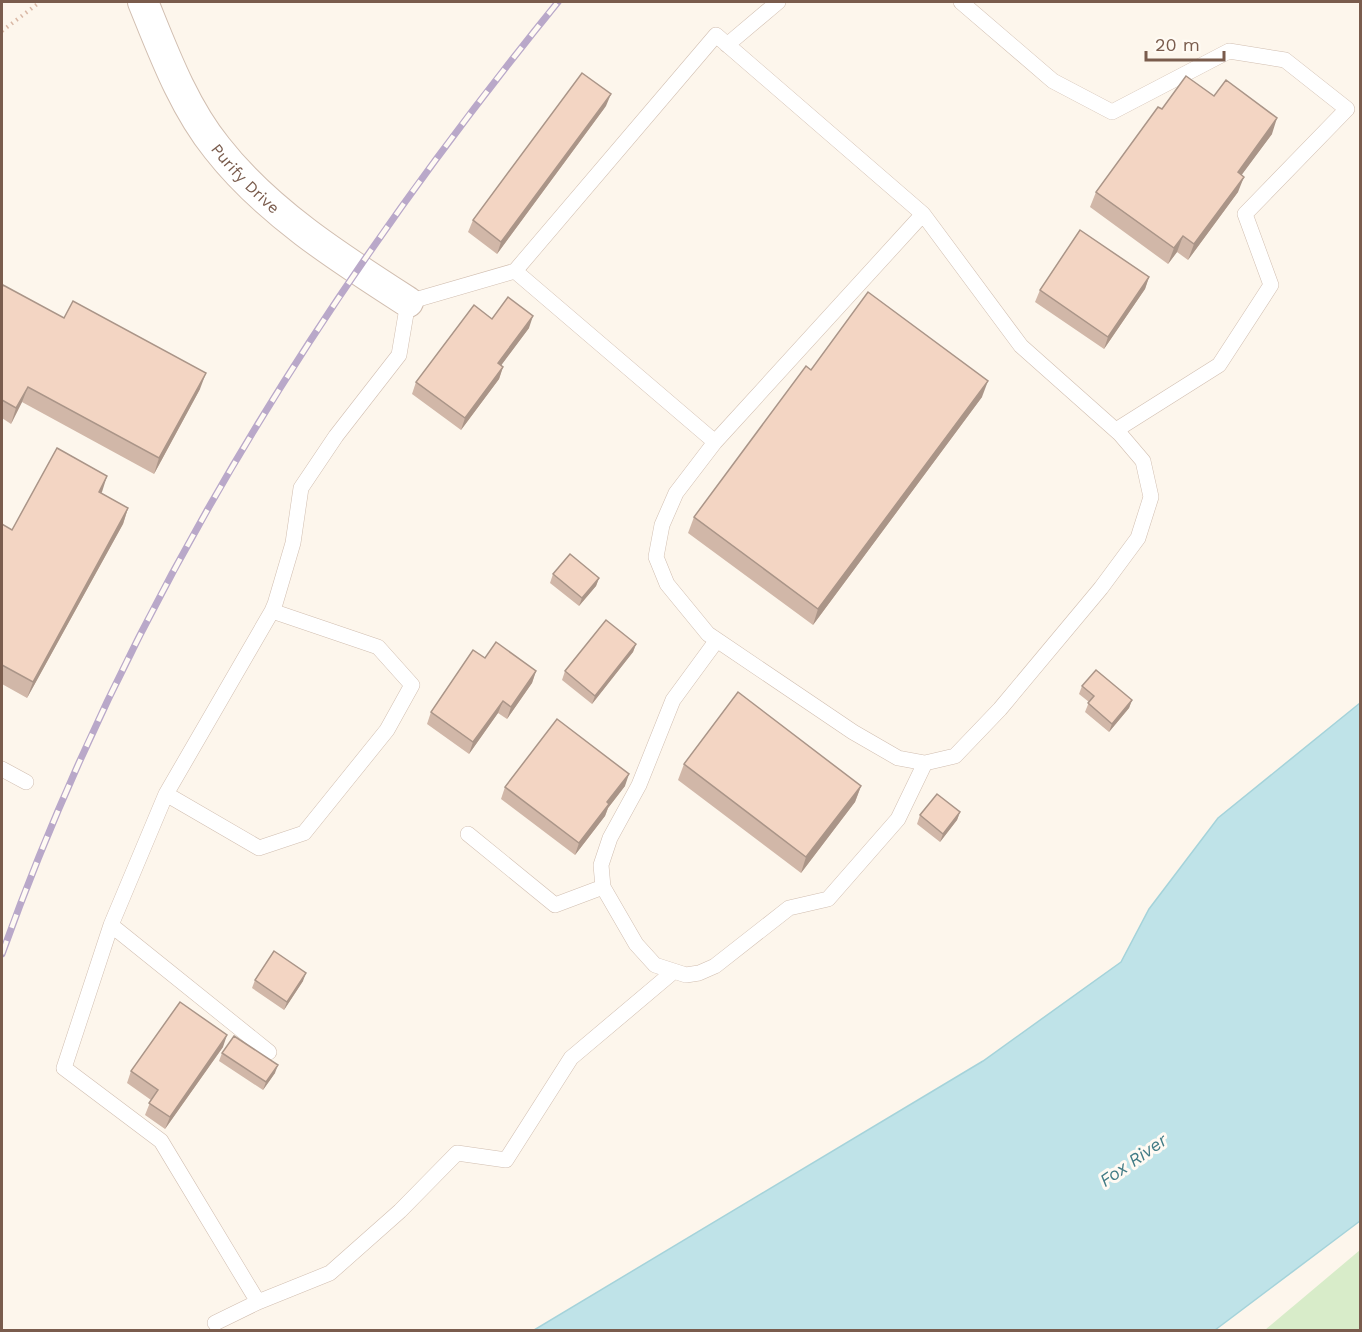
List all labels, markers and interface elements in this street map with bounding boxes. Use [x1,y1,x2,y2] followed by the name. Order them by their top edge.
[1146,24,1224,62] scale bar
[1155,34,1200,55] text: 20 m
[208,140,284,217] street label: Purify Drive
[1095,1129,1172,1191] water label: Fox River

